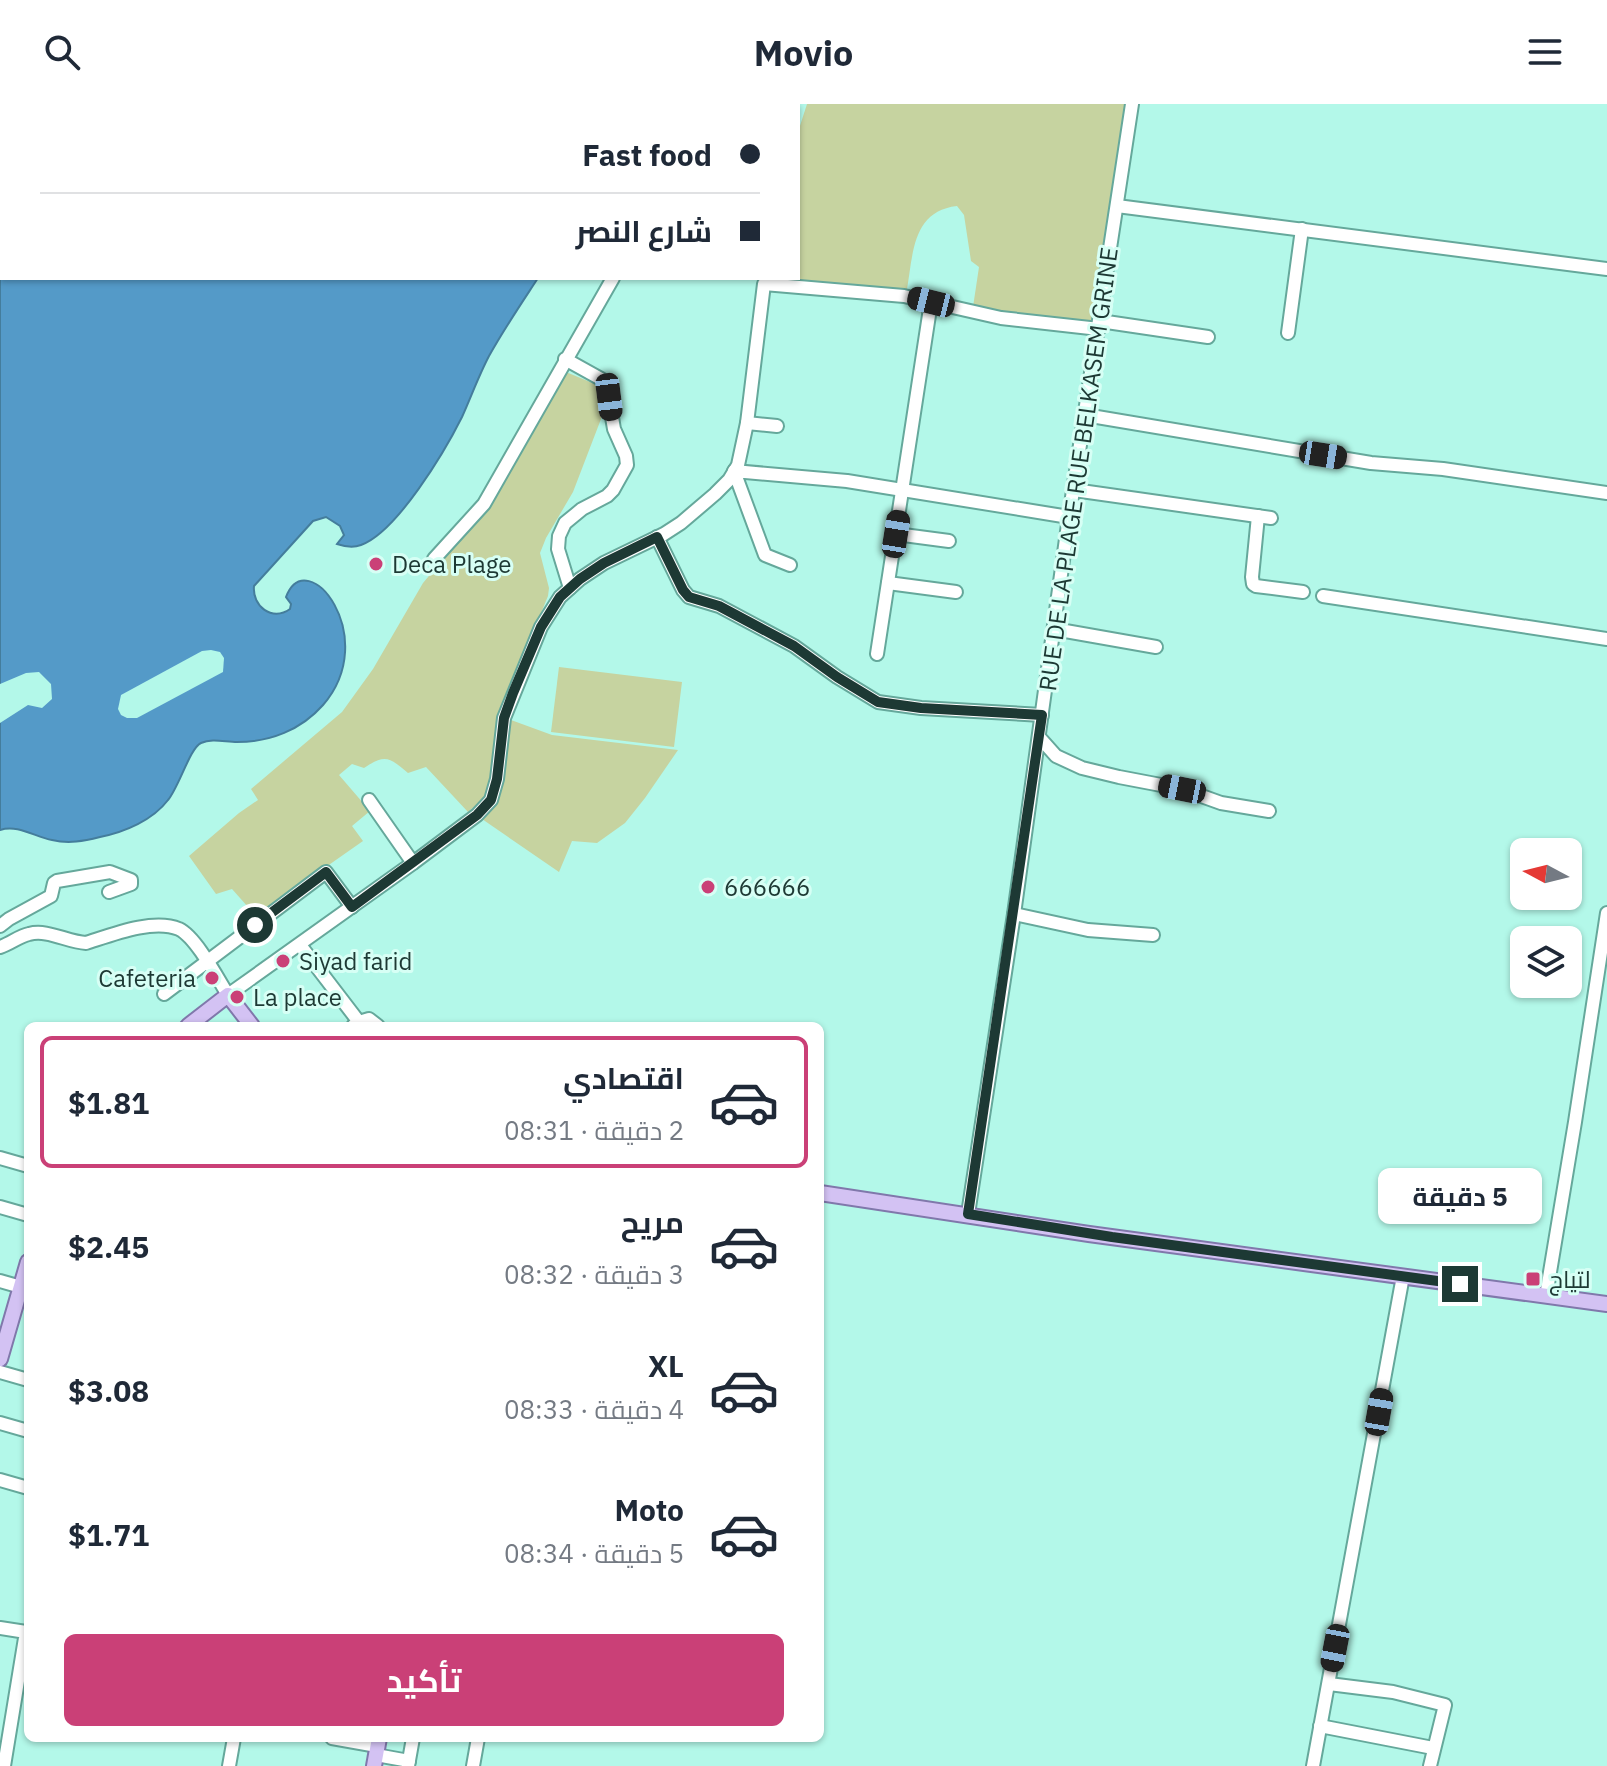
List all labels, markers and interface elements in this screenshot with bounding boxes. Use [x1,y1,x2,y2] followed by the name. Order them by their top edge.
[754,29,853,76] text: Movio
[40,30,84,74] icon: search
[1523,30,1567,74] icon: menu
[582,135,712,174] text: Fast food
[576,211,712,250] text: شارع النصر
[1031,245,1125,693] street label: RUE DE LA PLAGE RUE BELKASEM GRINE
[905,285,957,319] car
[594,372,624,422] car
[1297,439,1349,471] car
[880,508,912,560] car
[392,548,511,580] place label: Deca Plage
[367,555,385,573] marker: Deca Plage
[1156,773,1208,805] car
[1510,838,1582,910] north arrow
[1510,838,1582,998] map controls
[724,871,810,903] place label: 666666
[699,878,717,896] marker: 666666
[237,907,273,943] route start
[1510,926,1582,998] button: layers
[299,945,412,977] place label: Siyad farid
[274,952,292,970] marker: Siyad farid
[98,962,196,994] place label: Cafeteria
[203,969,221,987] marker: Cafeteria
[253,981,342,1013] place label: La place
[228,988,246,1006] marker: La place
[563,1058,684,1097] text: اقتصادي
[708,1066,780,1138] icon: car
[68,1083,149,1122] text: $1.81
[504,1113,684,1147] text: 2 دقيقة · 08:31
[1378,1168,1542,1224] callout: 5 دقيقة
[1412,1179,1508,1213] text: 5 دقيقة
[621,1202,684,1241] text: مريح
[708,1210,780,1282] icon: car
[68,1227,149,1266] text: $2.45
[504,1257,684,1291] text: 3 دقيقة · 08:32
[1549,1263,1591,1296] place label: لتياج
[1442,1266,1478,1302] route end
[1524,1270,1542,1288] marker: لتياج
[648,1346,684,1385] text: XL
[708,1354,780,1426] icon: car
[68,1371,149,1410] text: $3.08
[1363,1386,1395,1438] car
[504,1392,684,1426] text: 4 دقيقة · 08:33
[614,1490,684,1529] text: Moto
[708,1498,780,1570] icon: car
[68,1515,149,1554] text: $1.71
[504,1536,684,1570] text: 5 دقيقة · 08:34
[1319,1622,1351,1674] car
[64,1634,784,1726] button: تأكيد

